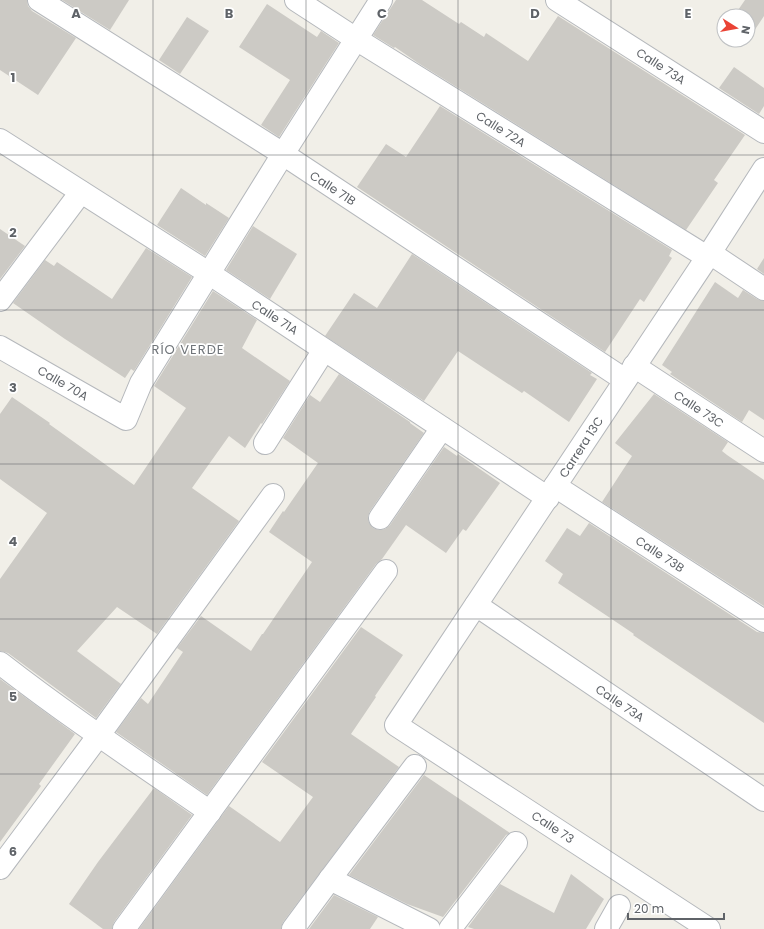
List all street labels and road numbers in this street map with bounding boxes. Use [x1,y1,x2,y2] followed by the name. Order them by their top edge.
[633,44,689,88] street label: Calle 73A
[473,107,529,151] street label: Calle 72A
[307,167,359,209] street label: Calle 71B
[248,296,302,338] street label: Calle 71A
[34,362,92,404] street label: Calle 70A
[671,386,727,432] street label: Calle 73C
[555,413,607,481] street label: Carrera 13C
[632,532,688,576] street label: Calle 73B
[592,680,648,726] street label: Calle 73A
[528,807,578,847] street label: Calle 73

